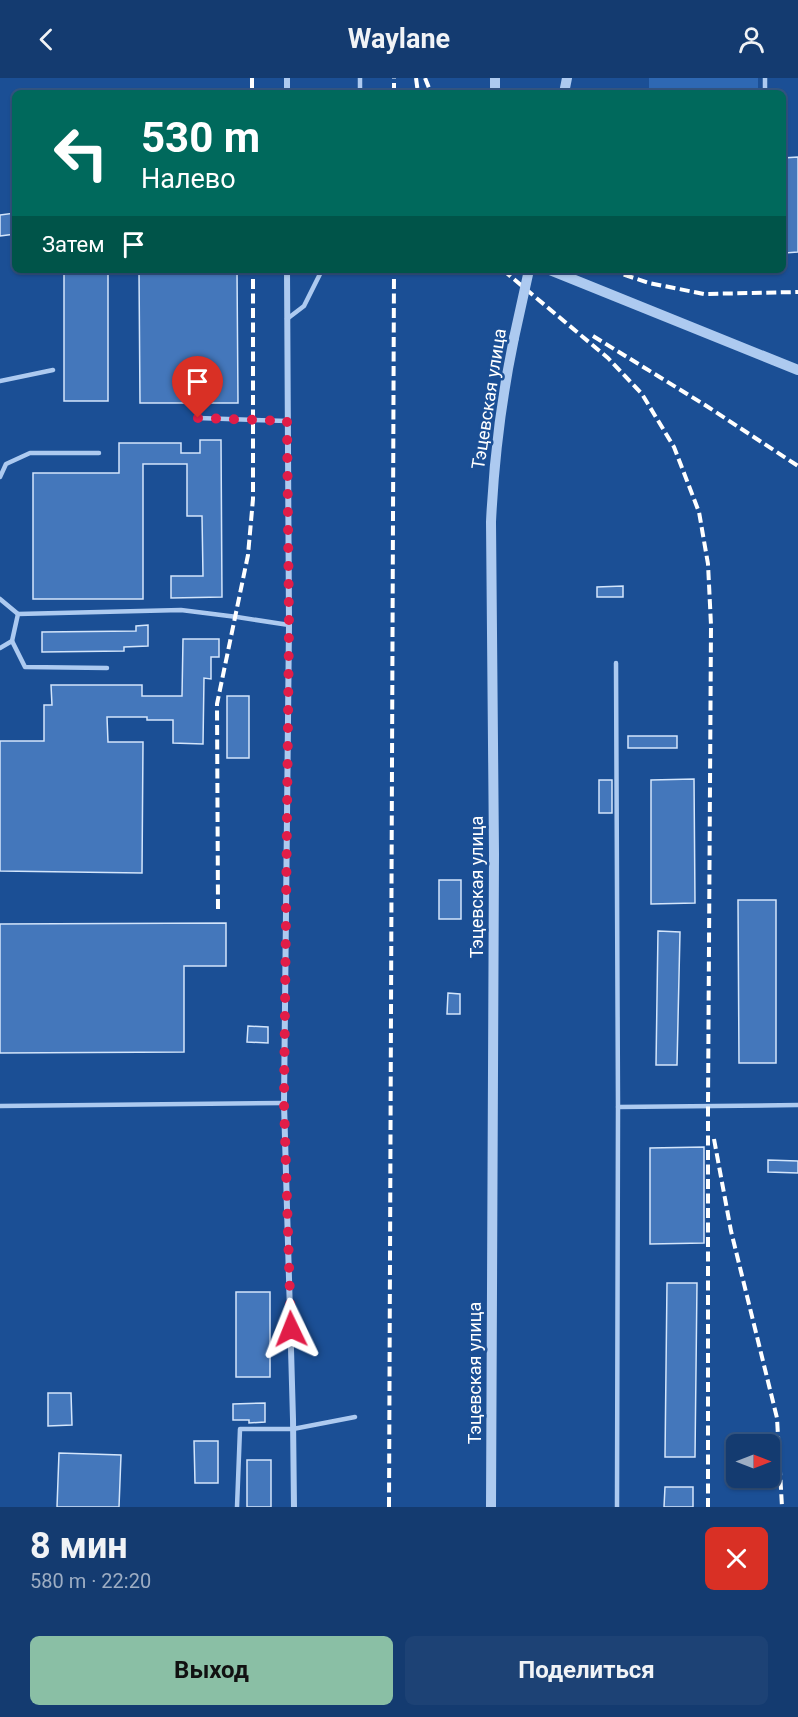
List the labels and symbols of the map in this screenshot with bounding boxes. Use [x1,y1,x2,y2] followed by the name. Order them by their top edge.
[467,327,510,471] street label: Тэцевская улица
[172,356,223,418] pin
[466,816,487,958] street label: Тэцевская улица
[259,1297,323,1361] position arrow
[464,1302,485,1444] street label: Тэцевская улица
[726,1434,780,1488] north arrow

